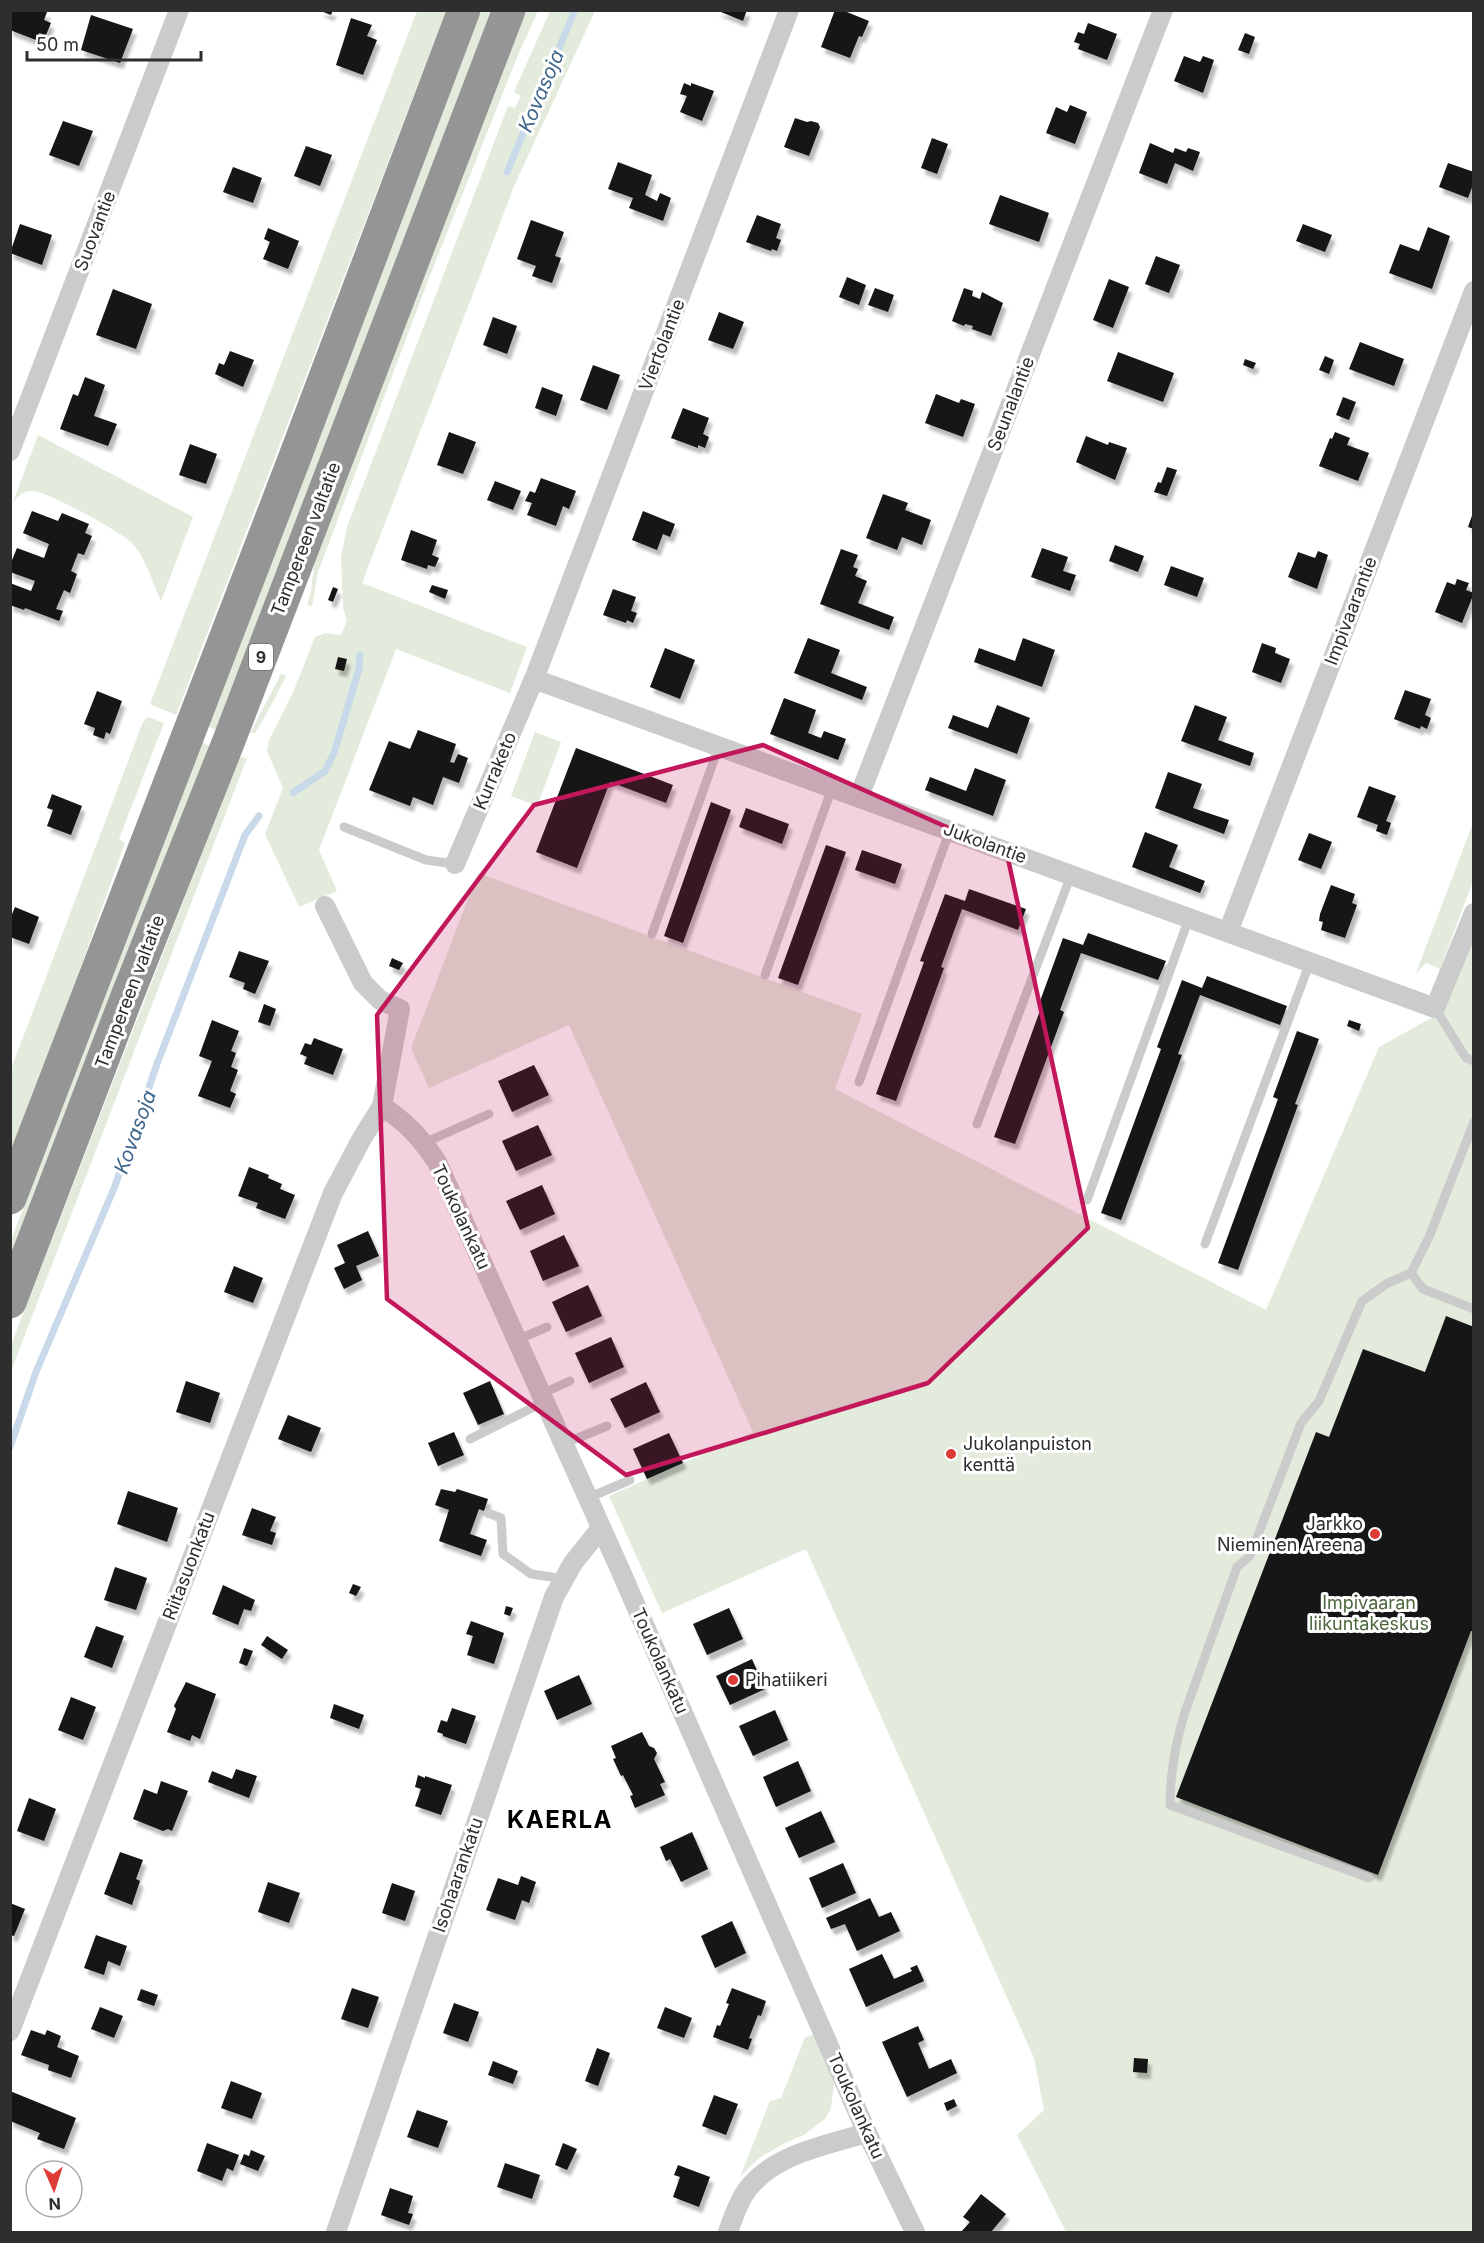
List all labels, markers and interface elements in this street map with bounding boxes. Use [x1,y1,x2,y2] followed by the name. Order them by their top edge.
[27,24,201,62] scale bar
[36,34,79,55] text: 50 m
[513,46,569,136] water label: Kovasoja
[70,188,119,274] street label: Suovantie
[634,296,689,394] street label: Viertolantie
[983,354,1038,454] street label: Seunalantie
[267,459,344,618] street label: Tampereen valtatie
[1320,554,1381,668] street label: Impivaarantie
[249,644,273,670] road number: 9
[469,729,520,813] street label: Kurraketo
[941,818,1030,867] street label: Jukolantie
[91,912,168,1071] street label: Tampereen valtatie
[109,1087,161,1177] water label: Kovasoja
[428,1161,495,1273] street label: Toukolankatu
[963,1433,1092,1475] place label: Jukolanpuiston kenttä
[944,1447,958,1461] marker: Jukolanpuiston kenttä
[158,1509,219,1623] street label: Riitasuonkatu
[1217,1513,1363,1555] place label: Jarkko Nieminen Areena
[1368,1527,1382,1541] marker: Jarkko Nieminen Areena
[1309,1592,1429,1634] park label: Impivaaran liikuntakeskus
[628,1605,693,1717] street label: Toukolankatu
[745,1669,828,1690] place label: Pihatiikeri
[726,1673,740,1687] marker: Pihatiikeri
[507,1805,613,1834] district label: KAERLA
[428,1815,487,1935] street label: Isohaarankatu
[824,2050,889,2162] street label: Toukolankatu
[24,2159,84,2219] north arrow
[48,2194,61,2214] text: N

